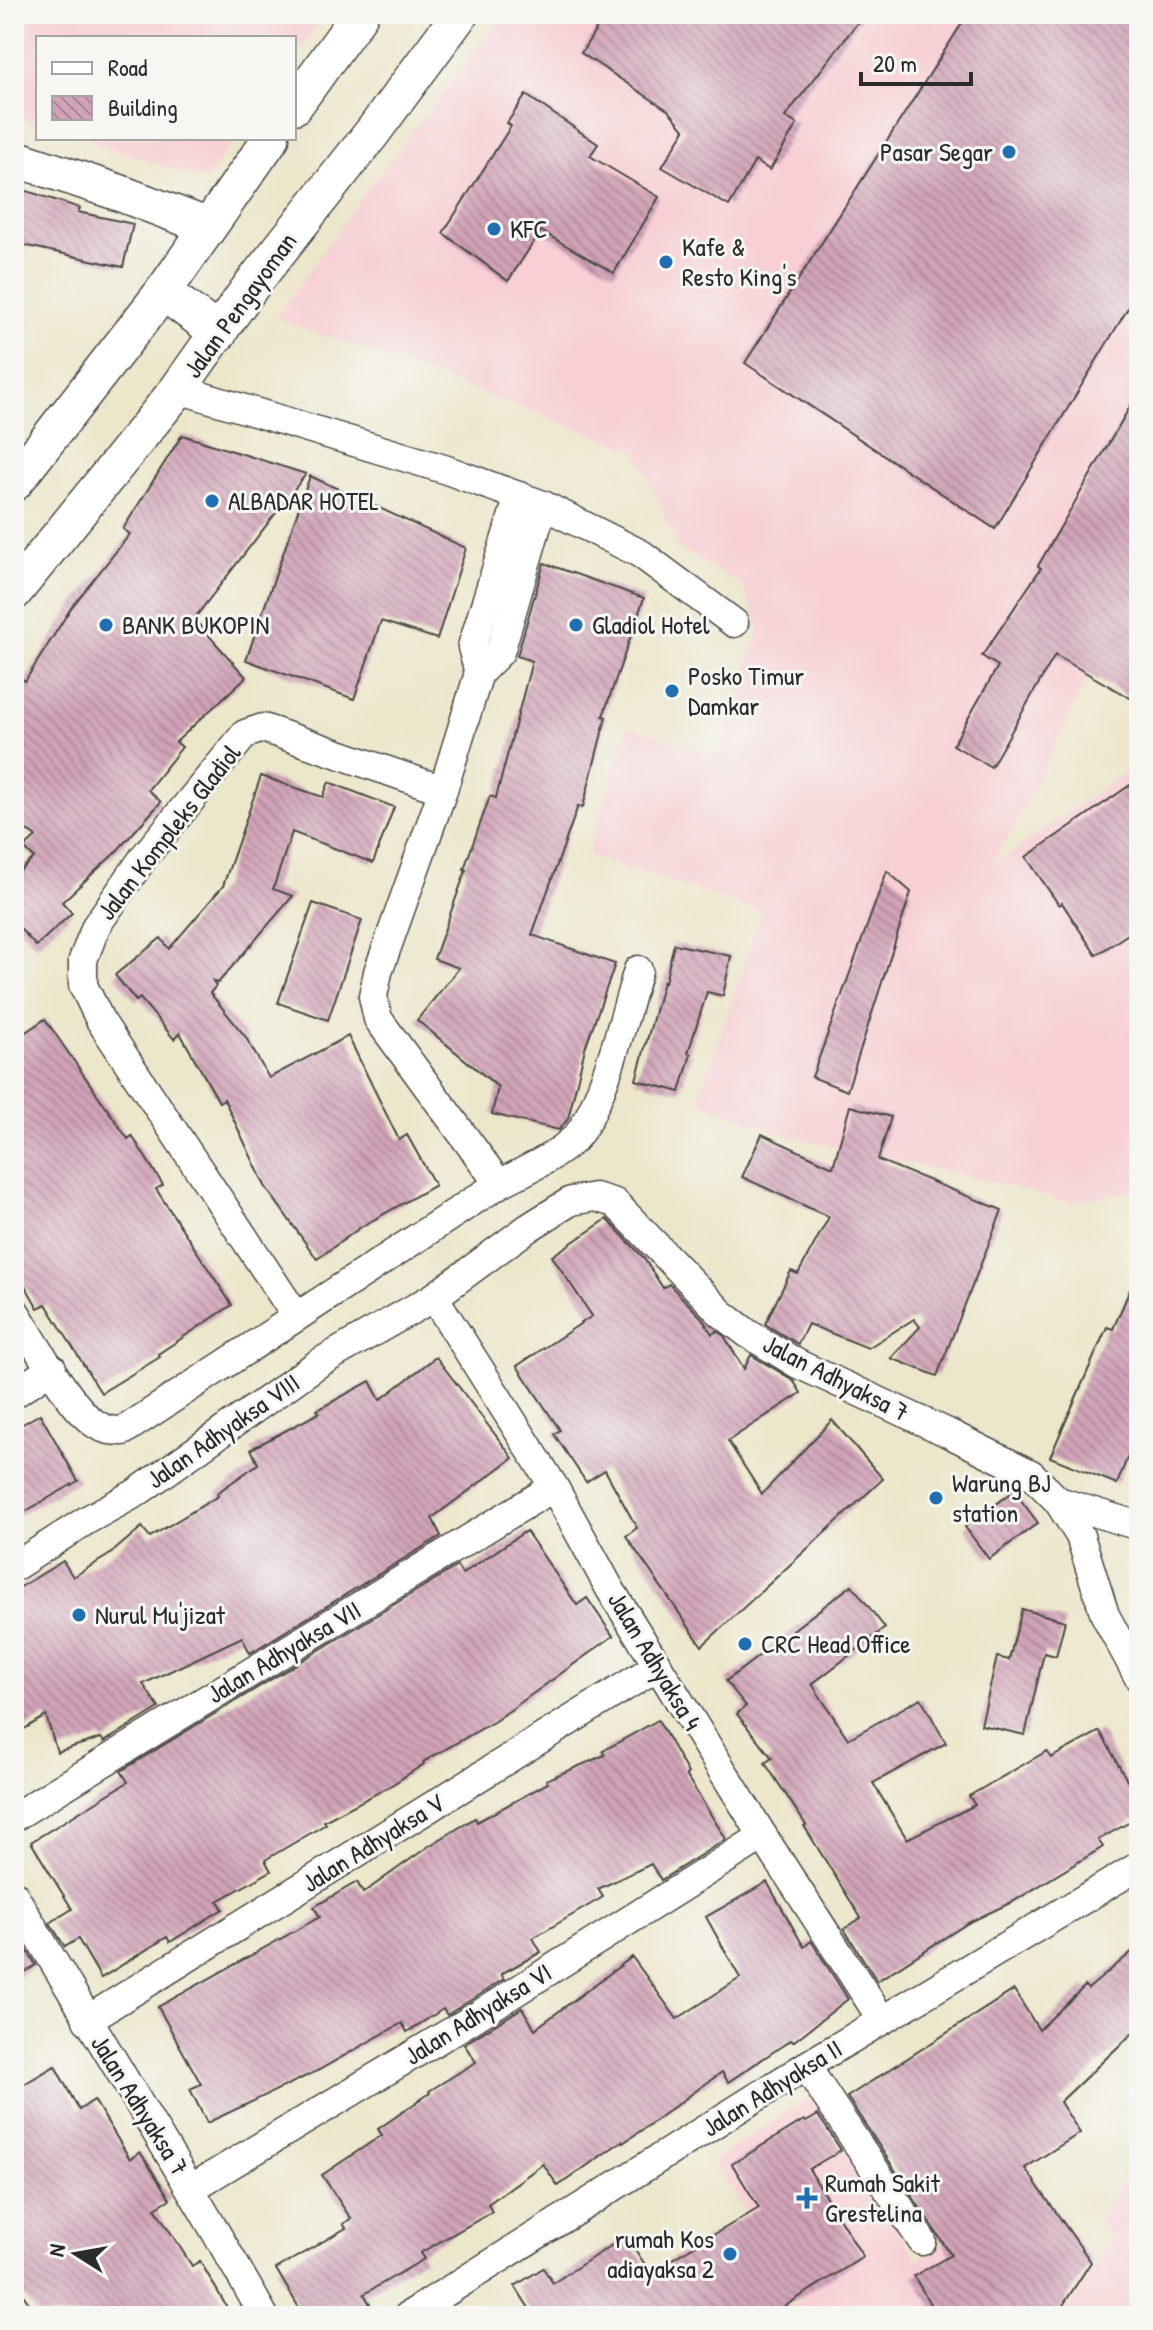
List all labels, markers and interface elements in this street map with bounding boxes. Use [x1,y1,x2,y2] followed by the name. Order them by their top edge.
[36,36,296,140] legend
[861,36,971,86] scale bar
[873,47,917,79] text: 20 m
[108,51,147,83] text: Road
[108,91,178,123] text: Building
[880,134,993,169] place label: Pasar Segar
[1000,143,1018,161] marker: Pasar Segar
[510,211,548,246] place label: KFC
[485,220,503,238] marker: KFC
[175,225,304,385] street label: Jalan Pengayoman
[682,229,797,294] place label: Kafe & Resto King's
[657,253,675,271] marker: Kafe & Resto King's
[228,483,379,518] place label: ALBADAR HOTEL
[203,492,221,510] marker: ALBADAR HOTEL
[122,607,269,642] place label: BANK BUKOPIN
[592,607,710,642] place label: Gladiol Hotel
[97,616,115,634] marker: BANK BUKOPIN
[567,616,585,634] marker: Gladiol Hotel
[688,658,804,723] place label: Posko Timur Damkar
[663,682,681,700] marker: Posko Timur Damkar
[89,736,248,927] street label: Jalan Kompleks Gladiol
[757,1326,915,1429] street label: Jalan Adhyaksa 7
[139,1365,306,1496] street label: Jalan Adhyaksa VIII
[952,1465,1051,1530] place label: Warung BJ station
[927,1489,945,1507] marker: Warung BJ station
[600,1585,711,1737] street label: Jalan Adhyaksa 4
[200,1592,367,1711] street label: Jalan Adhyaksa VII
[95,1597,226,1632] place label: Nurul Mu'jizat
[70,1606,88,1624] marker: Nurul Mu'jizat
[761,1626,910,1661] place label: CRC Head Office
[736,1635,754,1653] marker: CRC Head Office
[295,1785,451,1900] street label: Jalan Adhyaksa V
[398,1954,558,2073] street label: Jalan Adhyaksa VI
[83,2028,198,2182] street label: Jalan Adhyaksa 7
[695,2031,848,2144] street label: Jalan Adhyaksa II
[825,2165,941,2230] place label: Rumah Sakit Grestelina
[796,2187,818,2209] marker: Rumah Sakit Grestelina
[36,2214,116,2294] north arrow
[607,2221,714,2286] place label: rumah Kos adiayaksa 2
[41,2241,72,2259] text: N
[721,2245,739,2263] marker: rumah Kos adiayaksa 2

